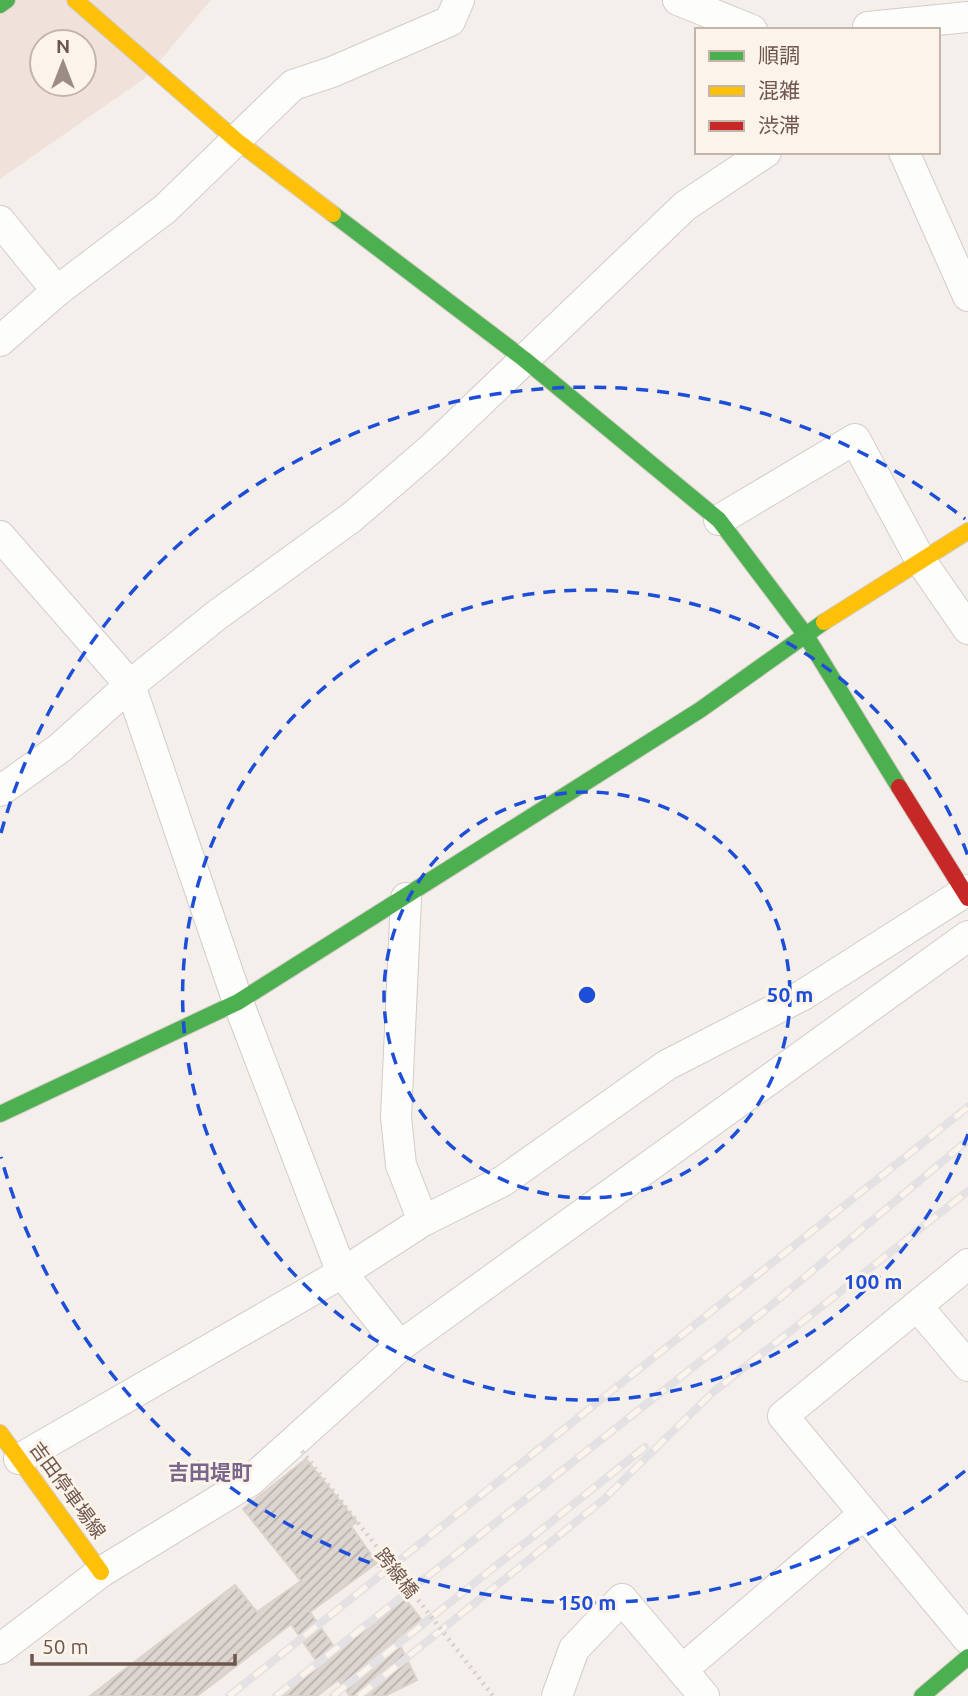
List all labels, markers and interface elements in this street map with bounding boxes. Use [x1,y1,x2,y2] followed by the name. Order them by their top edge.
[28,28,98,98] north arrow
[695,28,940,154] legend
[56,35,70,57] text: N
[758,43,800,67] text: 順調
[758,78,800,102] text: 混雑
[758,113,800,137] text: 渋滞
[767,982,813,1006] text: 50 m
[575,983,599,1007] centre of rings
[844,1269,902,1293] text: 100 m
[26,1437,110,1543] street label: 吉田停車場線
[168,1460,252,1484] district label: 吉田堤町
[371,1544,423,1602] street label: 跨線橋
[558,1590,616,1614] text: 150 m
[32,1622,234,1666] scale bar
[42,1634,89,1658] text: 50 m

